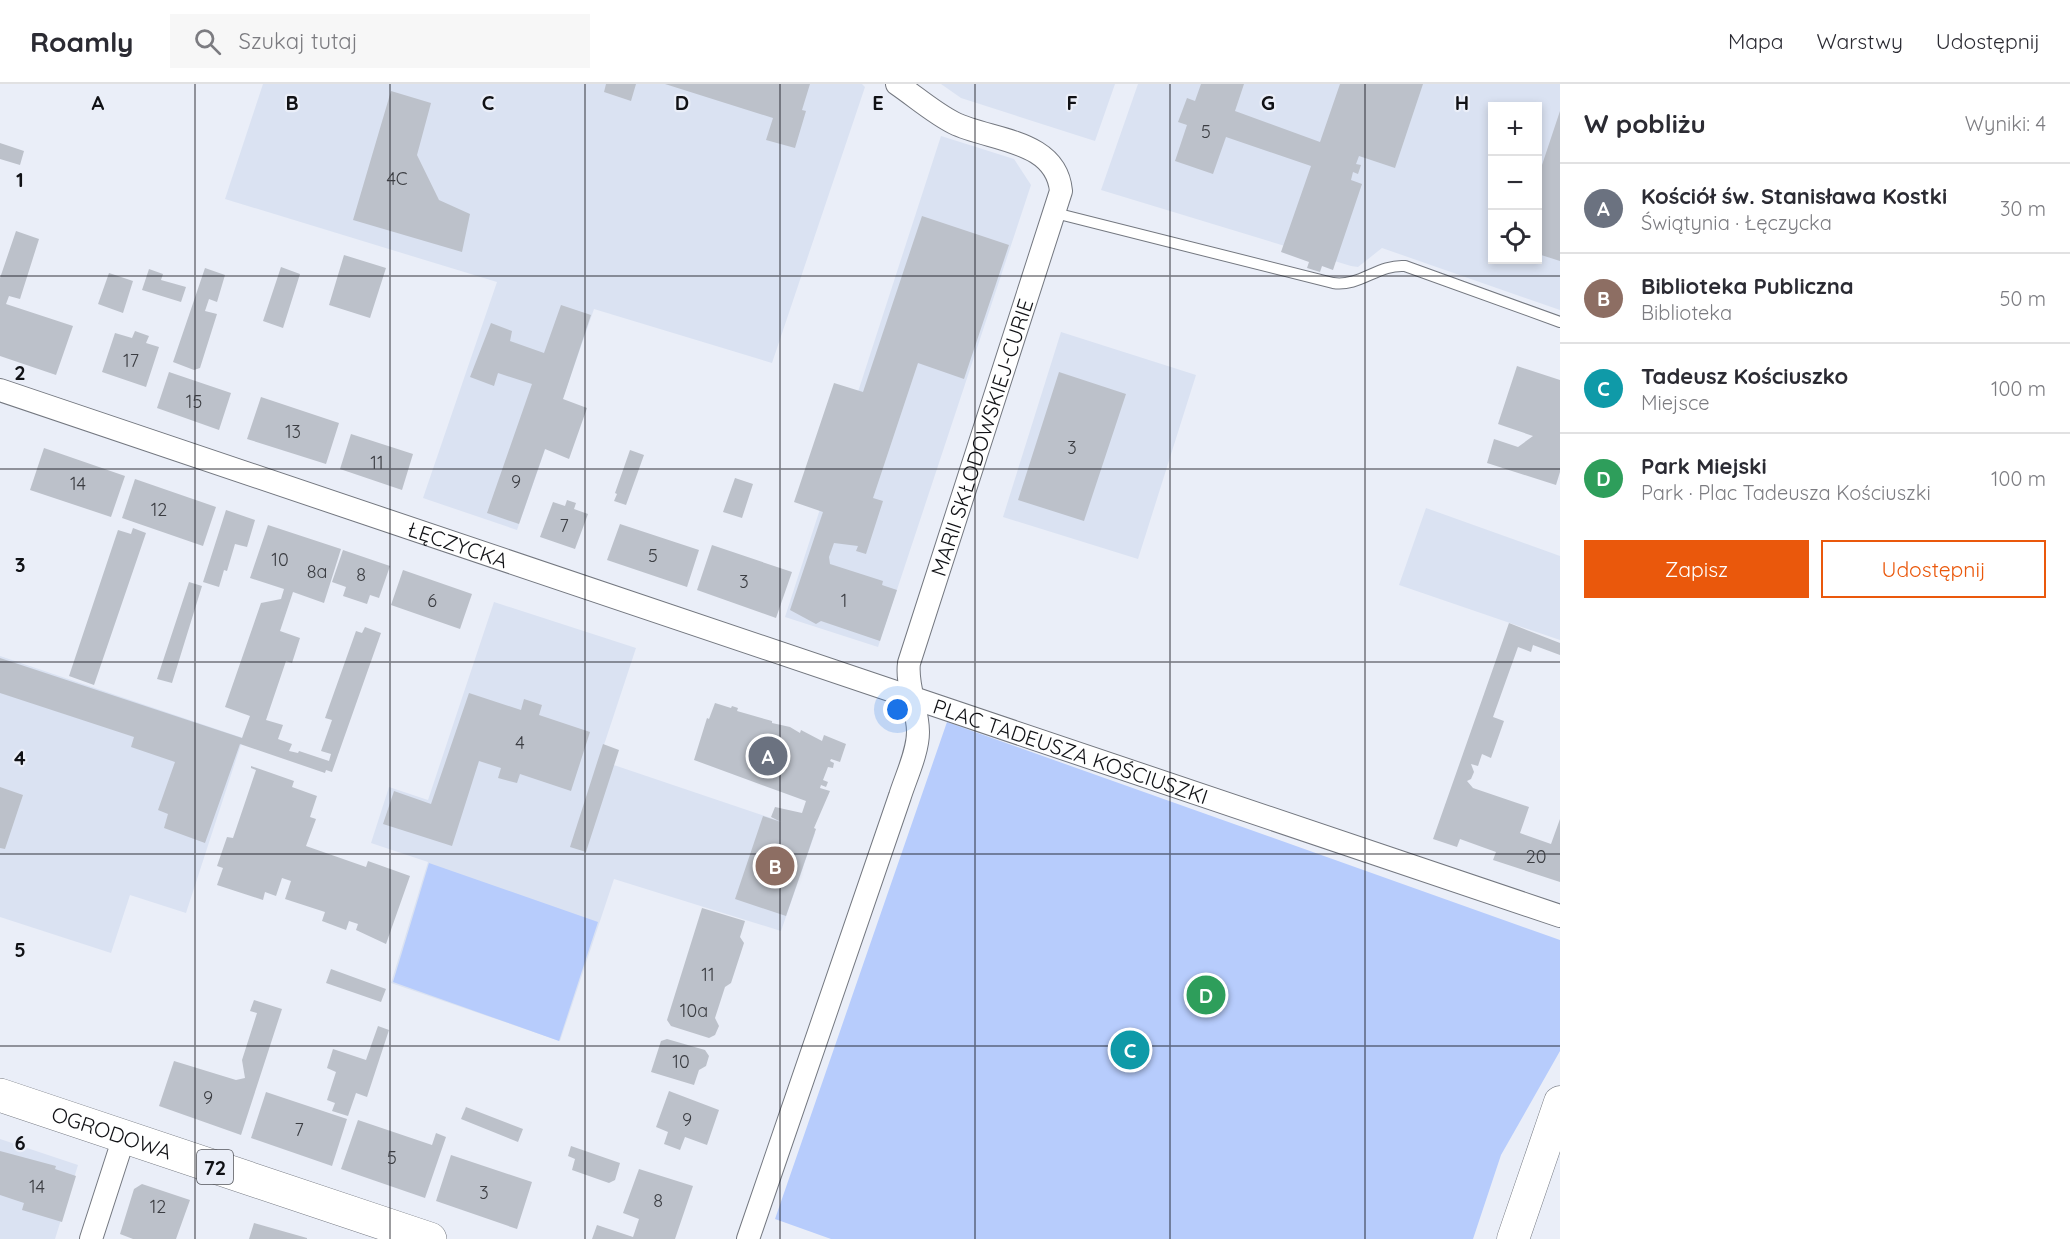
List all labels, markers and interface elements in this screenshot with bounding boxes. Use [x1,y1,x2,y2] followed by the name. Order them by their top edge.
[170,14,590,68] search box
[30,24,134,59] text: Roamly
[191,25,224,58] icon: search
[239,27,358,55] text: Szukaj tutaj
[1728,28,1783,54] text: Mapa
[1816,28,1903,54] text: Warstwy
[1936,28,2040,54] text: Udostępnij
[92,90,105,115] text: A
[285,90,299,115] text: B
[482,90,495,115] text: C
[675,90,689,115] text: D
[872,90,884,115] text: E
[1066,90,1078,115] text: F
[1261,90,1275,115] text: G
[1455,90,1469,115] text: H
[1488,102,1542,264] map controls
[1488,102,1542,156] button: +
[1584,107,1706,140] text: W pobliżu
[1965,111,2046,136] text: Wyniki: 4
[1201,120,1211,143] house number: 5
[1488,156,1542,210] button: −
[16,167,24,192] text: 1
[386,167,408,190] house number: 4C
[1641,182,1947,210] text: Kościół św. Stanisława Kostki
[1597,196,1610,221] text: A
[2000,196,2046,221] text: 30 m
[1488,210,1542,264] button: locate
[1641,210,1832,235] text: Świątynia · Łęczycka
[1641,272,1854,300] text: Biblioteka Publiczna
[1597,286,1610,311] text: B
[2000,286,2046,311] text: 50 m
[925,295,1038,579] street label: MARII SKŁODOWSKIEJ-CURIE
[1641,300,1732,325] text: Biblioteka
[123,349,139,372] house number: 17
[14,360,26,385] text: 2
[1641,362,1848,390] text: Tadeusz Kościuszko
[1597,376,1610,401] text: C
[1991,376,2046,401] text: 100 m
[186,390,202,413] house number: 15
[1641,390,1710,415] text: Miejsce
[285,420,301,443] house number: 13
[1067,436,1077,459] house number: 3
[370,451,384,474] house number: 11
[1641,452,1767,480] text: Park Miejski
[1596,466,1611,491] text: D
[1991,466,2046,491] text: 100 m
[511,470,521,493] house number: 9
[70,472,86,495] house number: 14
[1641,480,1931,505] text: Park · Plac Tadeusza Kościuszki
[151,498,167,521] house number: 12
[559,514,569,537] house number: 7
[404,515,511,573] street label: ŁĘCZYCKA
[1584,540,1809,598] button: Zapisz
[1821,540,2046,598] button: Udostępnij
[648,544,658,567] house number: 5
[271,548,289,571] house number: 10
[15,552,25,577] text: 3
[307,560,327,583] house number: 8a
[356,563,366,586] house number: 8
[739,570,749,593] house number: 3
[427,589,437,612] house number: 6
[841,589,847,612] house number: 1
[930,693,1212,809] street label: PLAC TADEUSZA KOŚCIUSZKI
[883,695,912,724] your location
[515,731,525,754] house number: 4
[748,734,788,778] pin: A
[14,745,26,770] text: 4
[756,844,794,888] pin: B
[1526,845,1546,868] house number: 20
[14,937,26,962] text: 5
[701,963,715,986] house number: 11
[1186,972,1226,1018] pin: D
[680,999,708,1022] house number: 10a
[1110,1028,1150,1072] pin: C
[672,1050,690,1073] house number: 10
[203,1086,213,1109] house number: 9
[48,1100,175,1165] street label: OGRODOWA
[682,1108,692,1131] house number: 9
[294,1118,304,1141] house number: 7
[14,1130,26,1155] text: 6
[387,1146,397,1169] house number: 5
[197,1150,233,1184] road number: 72
[29,1175,45,1198] house number: 14
[479,1181,489,1204] house number: 3
[653,1189,663,1212] house number: 8
[150,1195,166,1218] house number: 12

